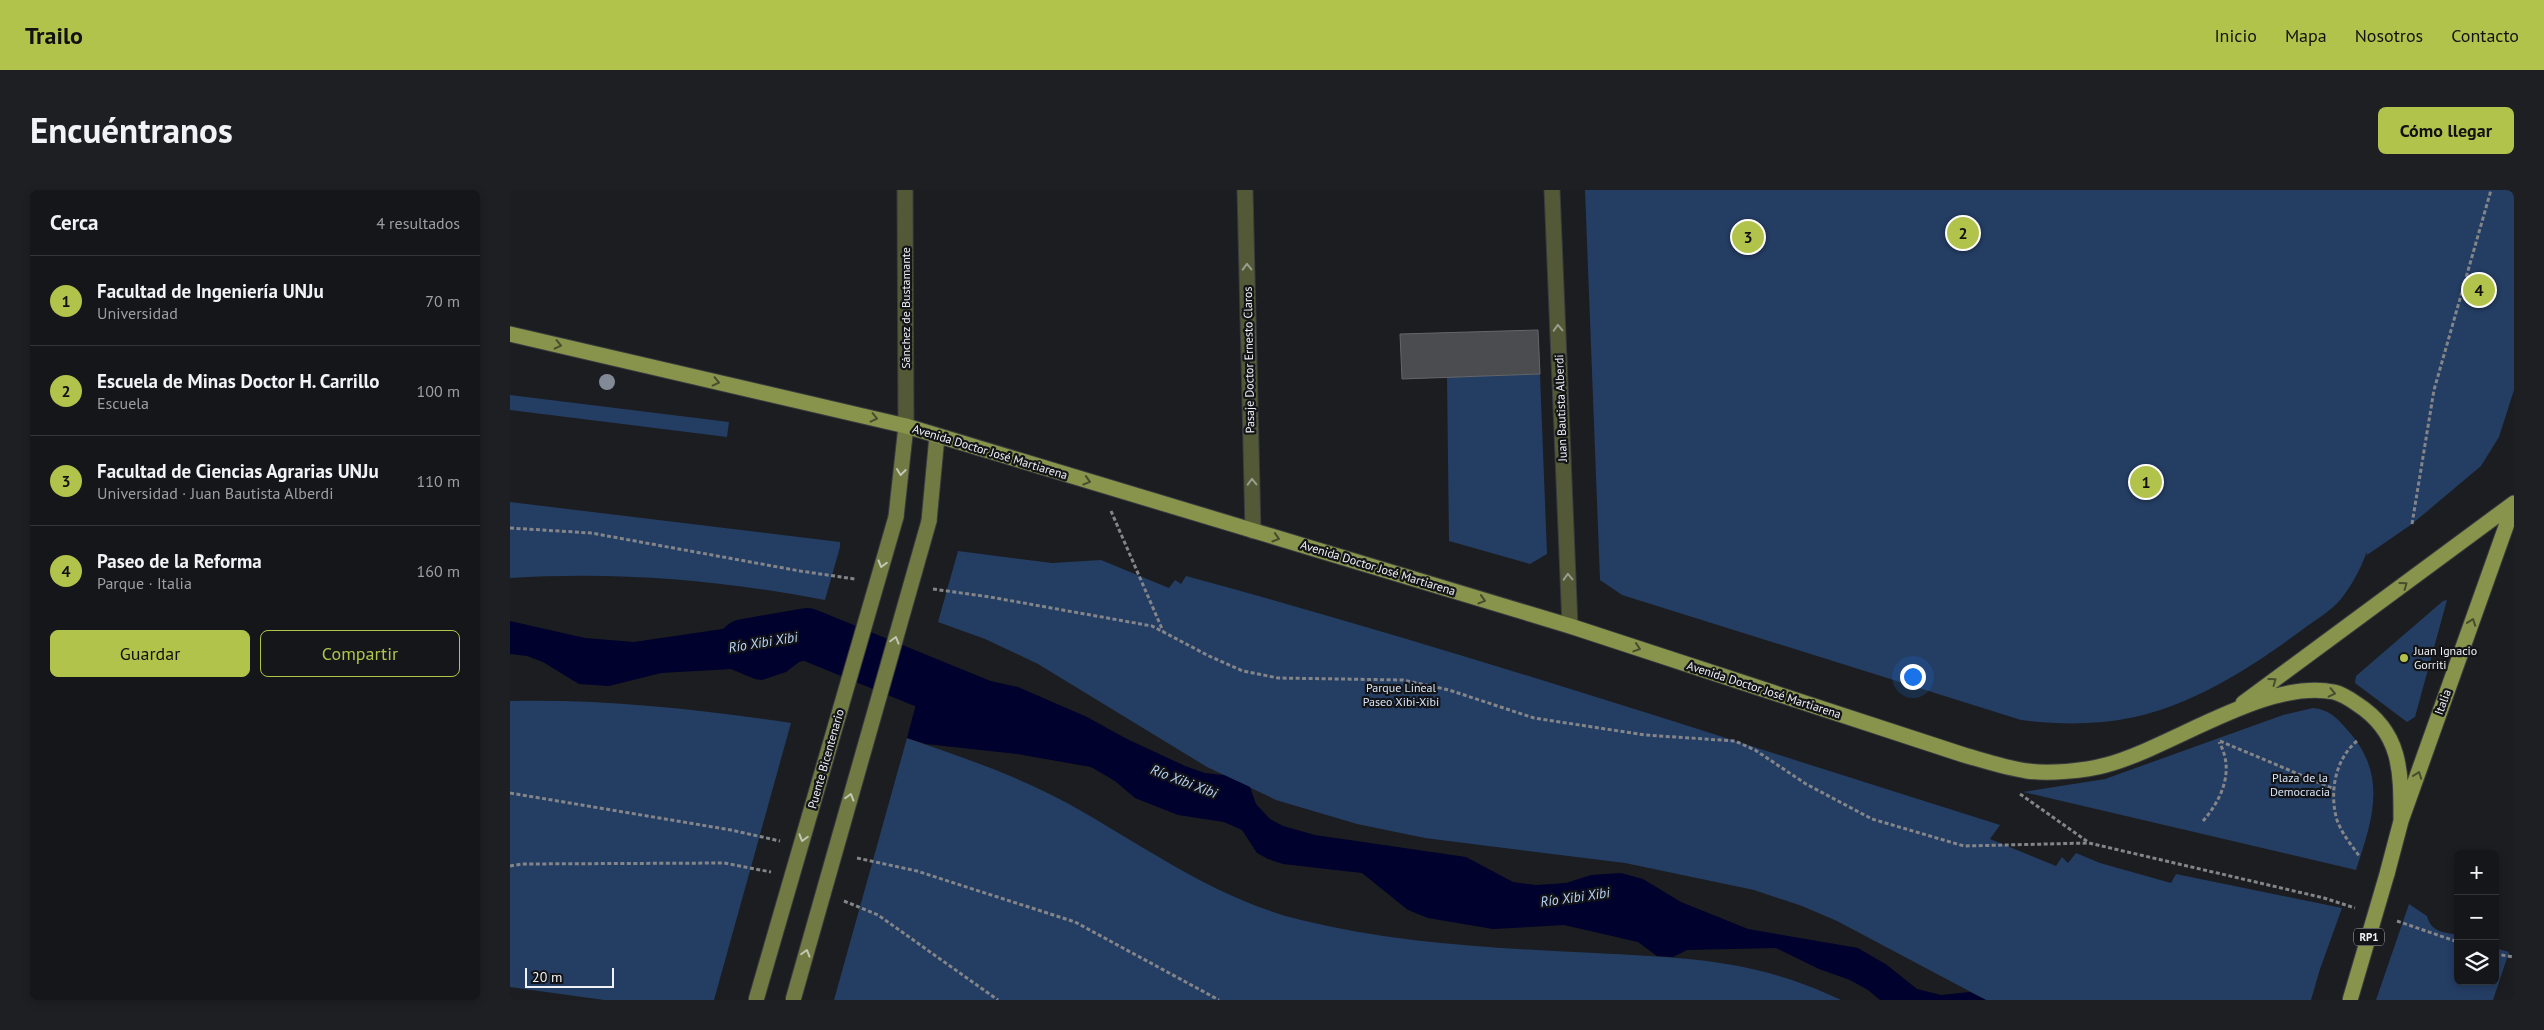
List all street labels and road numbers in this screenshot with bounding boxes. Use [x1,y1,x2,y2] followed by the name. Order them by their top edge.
[898,247,913,369] street label: Sánchez de Bustamante
[1240,287,1257,434] street label: Pasaje Doctor Ernesto Claros
[1551,354,1570,463] street label: Juan Bautista Alberdi
[911,421,1069,482] street label: Avenida Doctor José Martiarena
[1299,537,1457,598] street label: Avenida Doctor José Martiarena
[1685,657,1843,722] street label: Avenida Doctor José Martiarena
[2431,687,2454,717] street label: Italia
[804,707,847,810] street label: Puente Bicentenario
[2354,929,2384,946] road number: RP1

